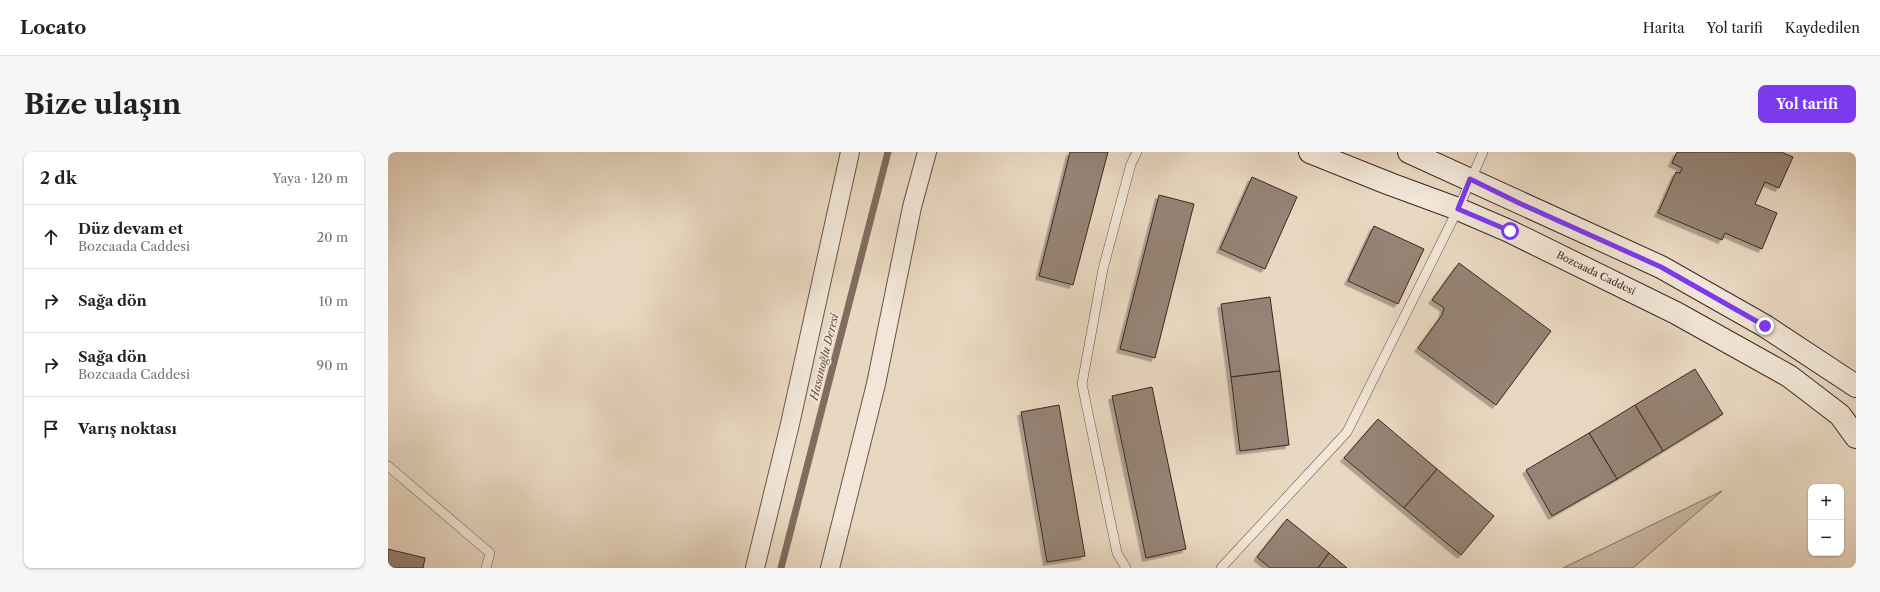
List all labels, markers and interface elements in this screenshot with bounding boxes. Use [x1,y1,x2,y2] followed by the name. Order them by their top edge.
[20,16,86,39] text: Locato
[1643,19,1685,37] text: Harita
[1707,19,1763,37] text: Yol tarifi
[1785,19,1860,37] text: Kaydedilen
[1758,85,1856,123] button: Yol tarifi
[24,87,181,121] text: Bize ulaşın
[40,168,77,188] text: 2 dk
[273,170,348,186] text: Yaya · 120 m
[78,219,183,238] text: Düz devam et
[1501,222,1519,240] route start
[40,226,62,248] icon: ahead
[317,229,348,245] text: 20 m
[78,238,190,254] text: Bozcaada Caddesi
[1554,248,1638,298] street label: Bozcaada Caddesi
[40,290,62,312] icon: right
[78,291,147,310] text: Sağa dön
[319,293,348,309] text: 10 m
[806,312,842,403] water label: Hasanoğlu Deresi
[1756,317,1774,335] route end
[78,347,147,366] text: Sağa dön
[40,354,62,376] icon: right
[317,357,348,373] text: 90 m
[78,366,190,382] text: Bozcaada Caddesi
[40,418,62,440] icon: arrive
[78,419,177,438] text: Varış noktası
[1808,484,1844,556] map controls
[1808,484,1844,520] button: +
[1808,520,1844,556] button: −

